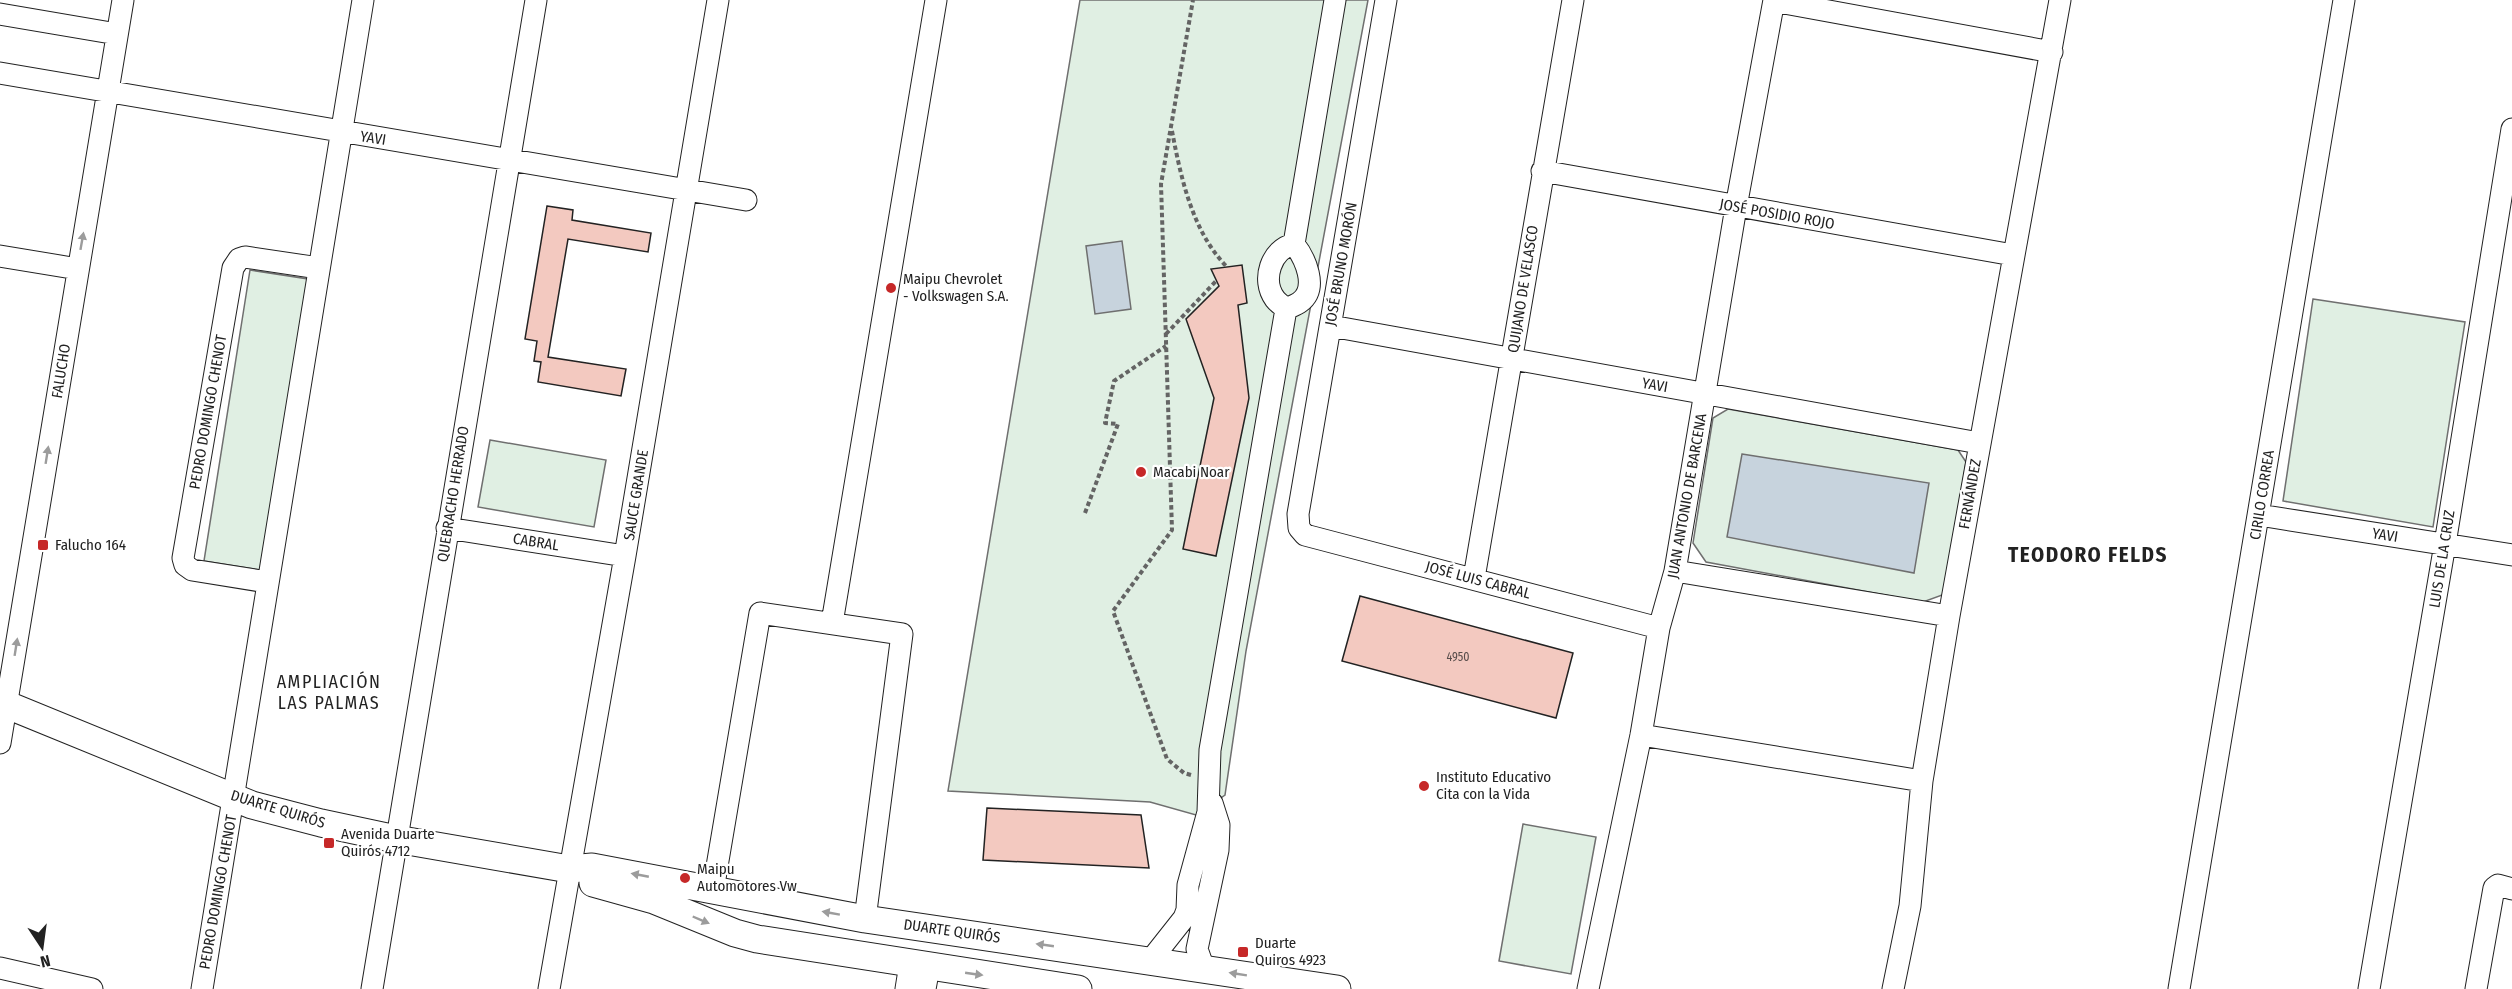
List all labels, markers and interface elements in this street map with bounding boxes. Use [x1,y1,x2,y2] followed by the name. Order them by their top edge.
[359,127,387,149] street label: YAVI
[1718,195,1836,233] street label: JOSÉ POSIDIO ROJO
[1321,201,1361,327] street label: JOSÉ BRUNO MORÓN
[1504,224,1542,354] street label: QUIJANO DE VELASCO
[78,232,87,251] one-way arrow
[903,270,1009,305] place label: Maipu Chevrolet - Volkswagen S.A.
[884,281,898,295] marker: Maipu Chevrolet - Volkswagen S.A.
[186,333,230,491] street label: PEDRO DOMINGO CHENOT
[48,342,74,400] street label: FALUCHO
[1641,374,1669,396] street label: YAVI
[1664,412,1710,580] street label: JUAN ANTONIO DE BARCENA
[433,425,473,563] street label: QUEBRACHO HERRADO
[43,445,52,464] one-way arrow
[620,448,652,542] street label: SAUCE GRANDE
[2246,449,2278,541] street label: CIRILO CORREA
[1955,458,1985,530] street label: FERNÁNDEZ
[1153,463,1230,481] place label: Macabi Noar
[1134,465,1148,479] marker: Macabi Noar
[2425,509,2459,609] street label: LUIS DE LA CRUZ
[2371,524,2399,546] street label: YAVI
[512,529,561,555] street label: CABRAL
[55,536,126,554] place label: Falucho 164
[36,538,50,552] marker: Falucho 164
[2008,542,2168,568] district label: TEODORO FELDS
[1424,557,1533,603] street label: JOSÉ LUIS CABRAL
[11,637,20,656] one-way arrow
[1446,650,1470,664] house number: 4950
[277,671,381,714] district label: AMPLIACIÓN LAS PALMAS
[1436,768,1551,803] place label: Instituto Educativo Cita con la Vida
[1417,779,1431,793] marker: Instituto Educativo Cita con la Vida
[229,786,327,832] street label: DUARTE QUIRÓS
[196,813,240,971] street label: PEDRO DOMINGO CHENOT
[341,825,435,860] place label: Avenida Duarte Quirós 4712
[322,836,336,850] marker: Avenida Duarte Quirós 4712
[697,860,797,895] place label: Maipu Automotores Vw
[630,870,649,879] one-way arrow
[678,871,692,885] marker: Maipu Automotores Vw
[822,908,841,917] one-way arrow
[693,915,711,925] one-way arrow
[902,915,1002,947] street label: DUARTE QUIRÓS
[12,917,72,977] north arrow
[1255,934,1326,969] place label: Duarte Quiros 4923
[1035,940,1054,949] one-way arrow
[1236,945,1250,959] marker: Duarte Quiros 4923
[38,951,52,971] text: N
[965,969,984,978] one-way arrow
[1228,969,1247,978] one-way arrow

